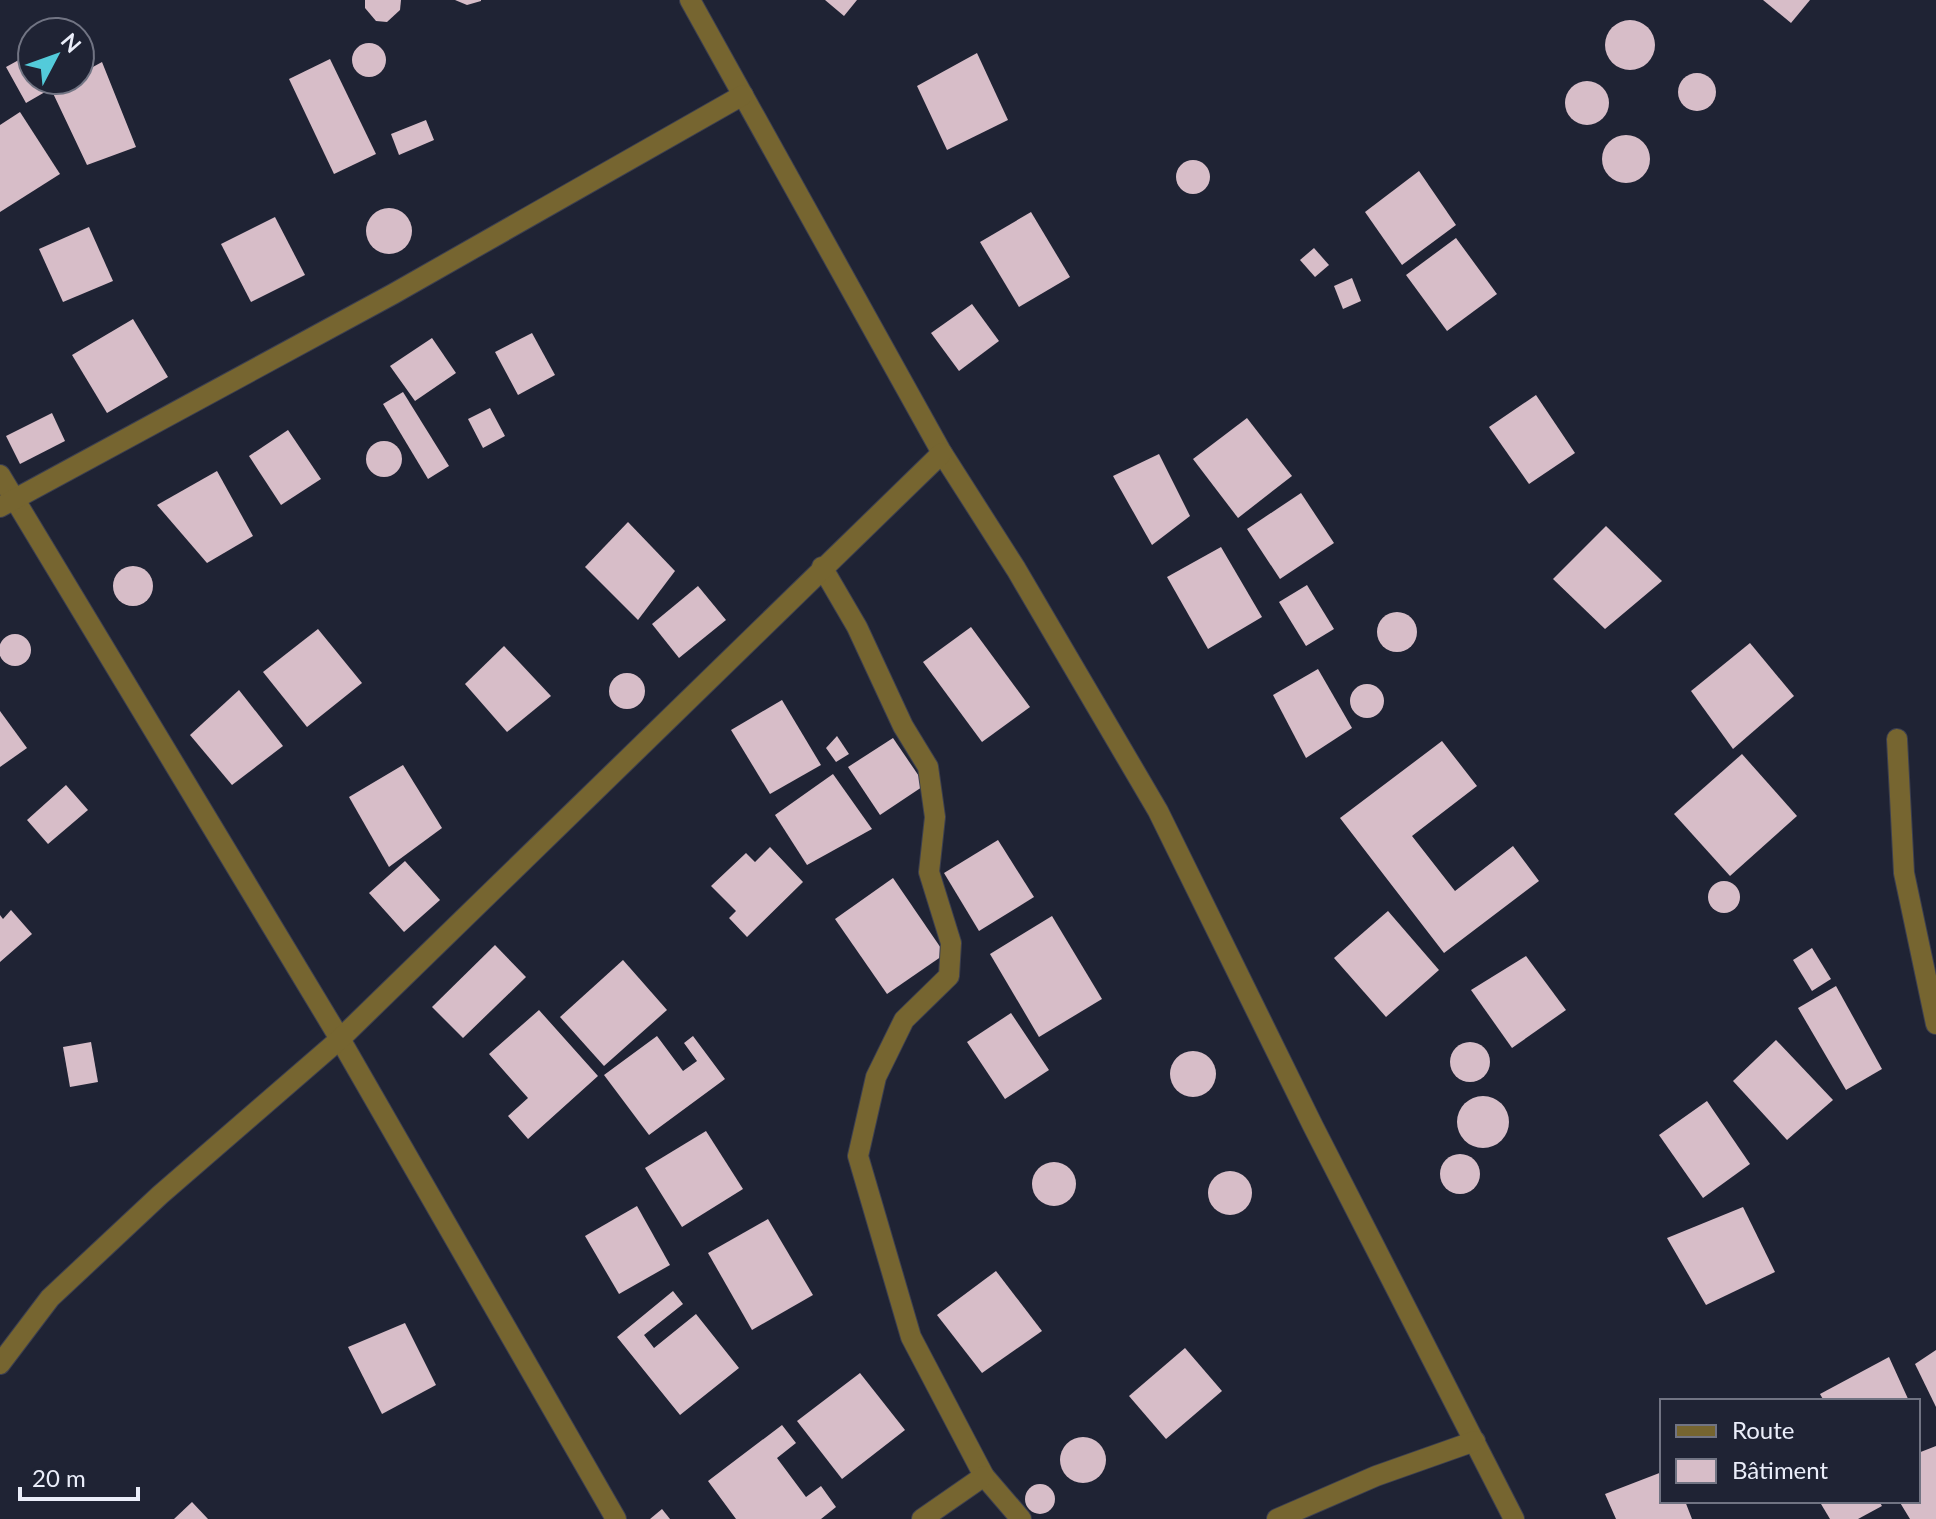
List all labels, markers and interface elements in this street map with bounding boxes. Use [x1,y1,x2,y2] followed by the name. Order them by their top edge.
[16,16,96,96] north arrow
[56,27,87,58] text: N
[1660,1399,1920,1503] legend
[1732,1415,1794,1444] text: Route
[20,1451,138,1501] scale bar
[1732,1455,1829,1484] text: Bâtiment
[32,1463,86,1492] text: 20 m

